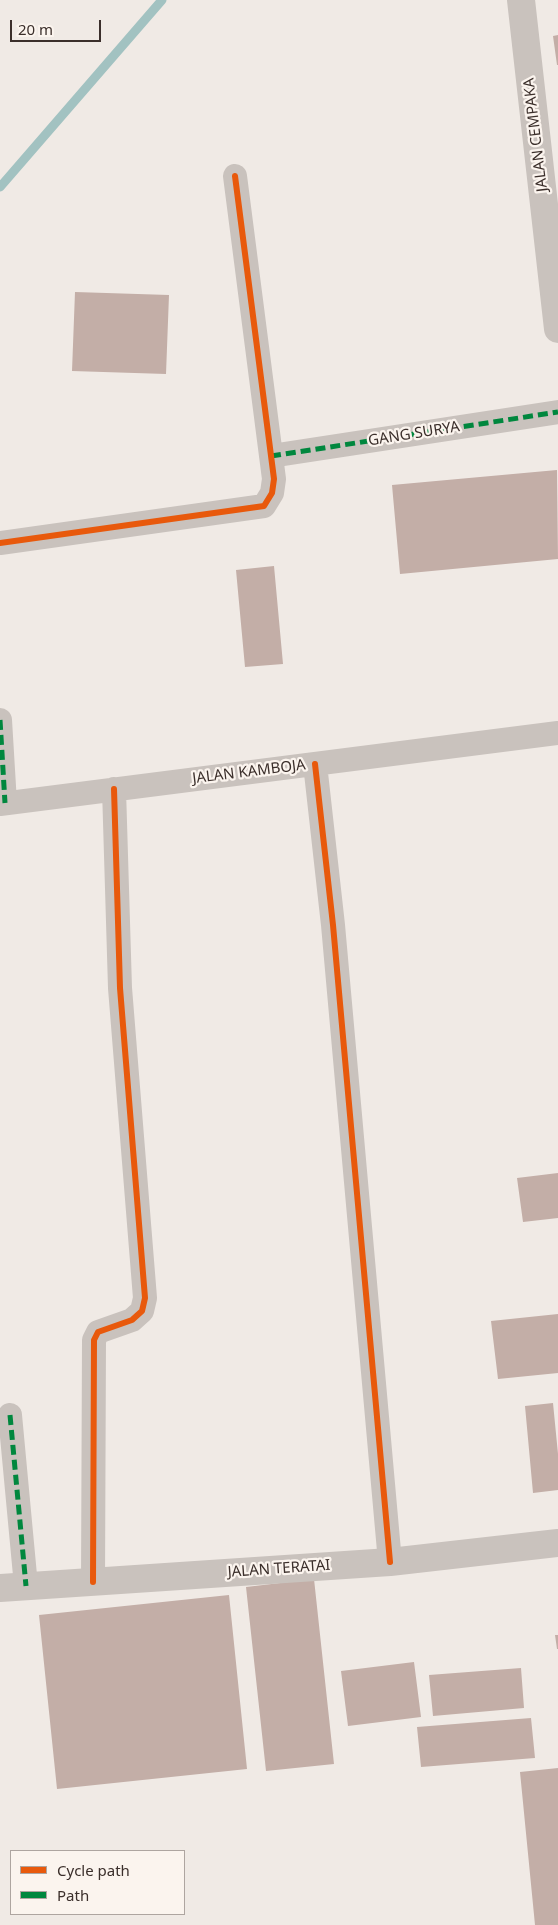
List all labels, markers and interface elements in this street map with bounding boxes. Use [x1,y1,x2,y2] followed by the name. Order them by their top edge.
[12,10,104,42] scale bar
[18,19,53,39] text: 20 m
[520,77,552,193] street label: JALAN CEMPAKA
[367,418,461,450] street label: GANG SURYA
[191,756,307,788] street label: JALAN KAMBOJA
[227,1556,331,1582] street label: JALAN TERATAI
[10,1850,185,1915] legend
[57,1860,130,1880] text: Cycle path
[57,1885,89,1905] text: Path

